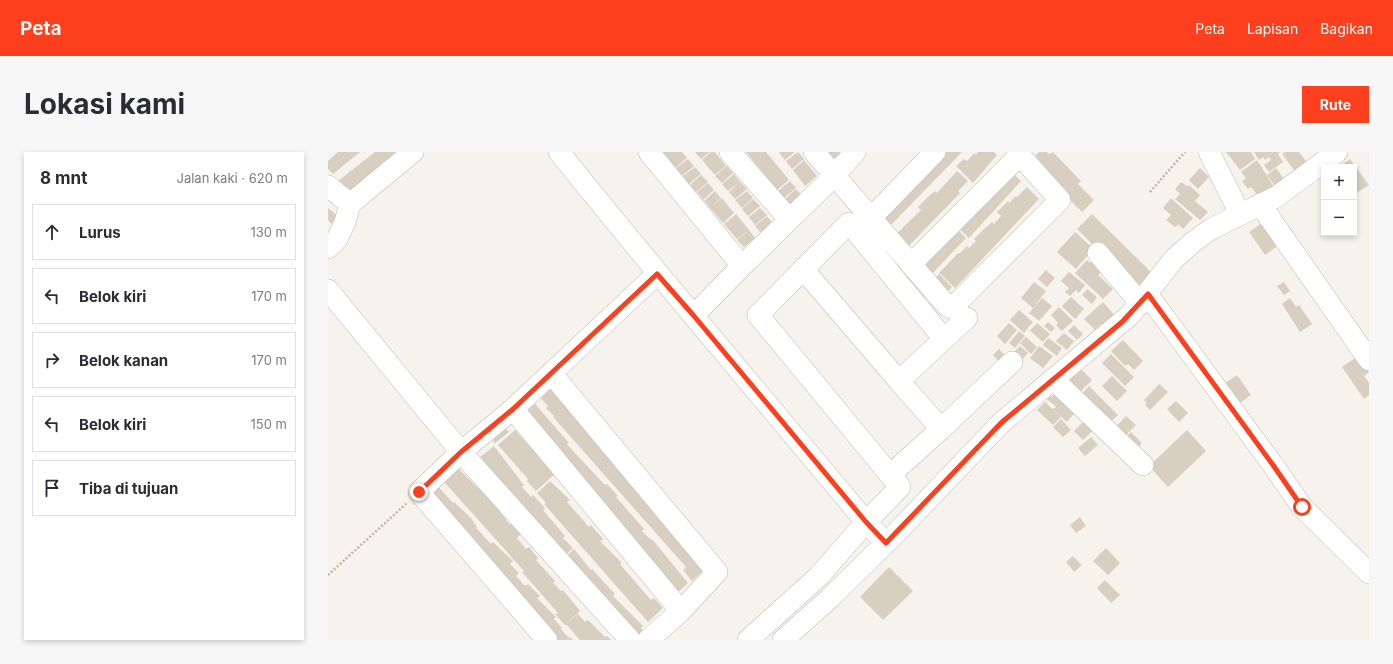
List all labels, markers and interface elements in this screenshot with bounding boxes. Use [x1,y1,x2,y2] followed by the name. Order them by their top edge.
[20,17,62,40] text: Peta
[1195,20,1225,37] text: Peta
[1247,20,1298,37] text: Lapisan
[1320,20,1373,37] text: Bagikan
[1302,86,1369,123] button: Rute
[24,87,185,121] text: Lokasi kami
[1321,164,1357,236] map controls
[1321,164,1357,200] button: +
[40,168,87,188] text: 8 mnt
[176,170,288,186] text: Jalan kaki · 620 m
[1321,200,1357,236] button: −
[41,221,63,243] icon: ahead
[79,223,121,242] text: Lurus
[250,224,287,240] text: 130 m
[41,285,63,307] icon: left
[79,287,146,306] text: Belok kiri
[251,288,287,304] text: 170 m
[41,349,63,371] icon: right
[79,351,168,370] text: Belok kanan
[251,352,287,368] text: 170 m
[41,413,63,435] icon: left
[79,415,146,434] text: Belok kiri
[251,416,287,432] text: 150 m
[41,477,63,499] icon: arrive
[79,479,178,498] text: Tiba di tujuan
[410,483,428,501] route end
[1293,498,1311,516] route start

